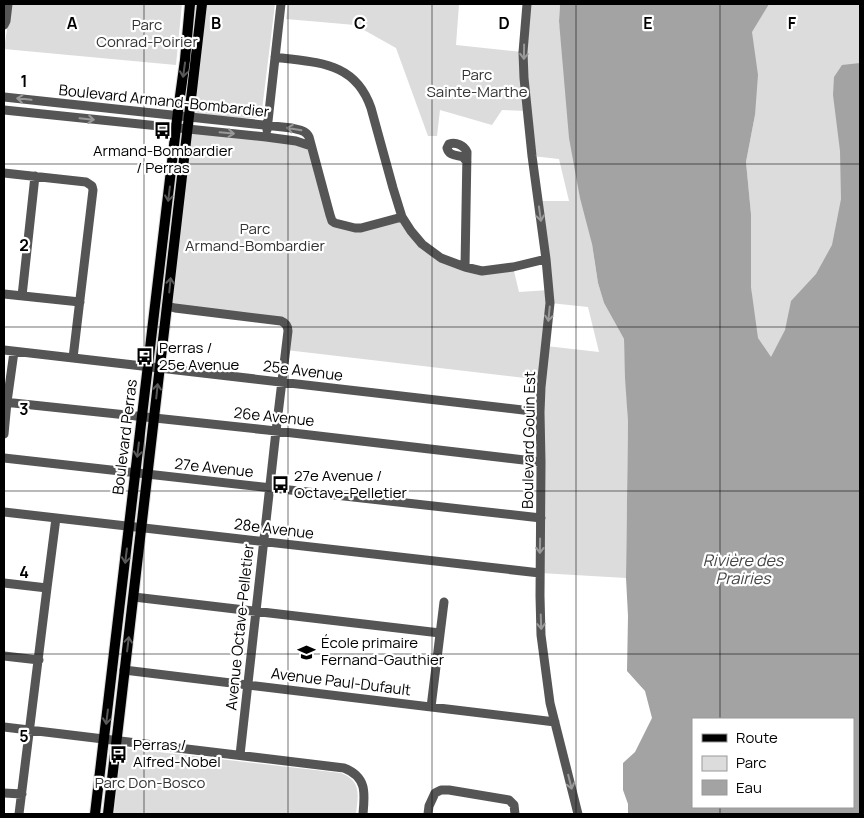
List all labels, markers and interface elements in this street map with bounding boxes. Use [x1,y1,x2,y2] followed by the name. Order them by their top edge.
[67,12,78,34] text: A
[211,12,221,34] text: B
[354,12,366,34] text: C
[498,12,510,34] text: D
[643,12,653,34] text: E
[788,12,797,34] text: F
[96,14,198,52] park label: Parc Conrad-Poirier
[519,44,529,60] one-way arrow
[178,61,188,77] one-way arrow
[427,64,528,102] park label: Parc Sainte-Marthe
[20,70,28,92] text: 1
[58,79,271,122] street label: Boulevard Armand-Bombardier
[17,94,33,104] one-way arrow
[79,114,95,123] one-way arrow
[153,120,173,140] bus stop icon: Armand-Bombardier / Perras
[287,124,303,134] one-way arrow
[219,128,235,138] one-way arrow
[93,140,234,178] place label: Armand-Bombardier / Perras
[164,186,174,202] one-way arrow
[535,206,545,222] one-way arrow
[185,218,326,256] park label: Parc Armand-Bombardier
[19,234,29,256] text: 2
[165,277,175,293] one-way arrow
[544,306,554,322] one-way arrow
[159,337,240,375] place label: Perras / 25e Avenue
[135,347,155,367] bus stop icon: Perras / 25e Avenue
[262,355,344,386] street label: 25e Avenue
[517,371,540,509] street label: Boulevard Gouin Est
[107,378,142,496] street label: Boulevard Perras
[152,383,162,399] one-way arrow
[19,398,29,420] text: 3
[233,402,316,431] street label: 26e Avenue
[133,441,143,457] one-way arrow
[174,453,255,482] street label: 27e Avenue
[294,465,407,503] place label: 27e Avenue / Octave-Pelletier
[270,475,290,495] bus stop icon: 27e Avenue / Octave-Pelletier
[233,513,315,544] street label: 28e Avenue
[536,537,545,553] one-way arrow
[220,542,259,711] street label: Avenue Octave-Pelletier
[121,548,131,564] one-way arrow
[703,549,785,589] water label: Rivière des Prairies
[19,561,29,583] text: 4
[536,614,546,630] one-way arrow
[321,632,445,670] place label: École primaire Fernand-Gauthier
[123,637,133,653] one-way arrow
[297,642,317,662] school or university icon: École primaire Fernand-Gauthier
[270,662,412,701] street label: Avenue Paul-Dufault
[102,709,112,725] one-way arrow
[692,718,854,808] legend
[19,725,29,747] text: 5
[736,727,778,748] text: Route
[133,734,221,772] place label: Perras / Alfred-Nobel
[109,744,129,764] bus stop icon: Perras / Alfred-Nobel
[736,752,767,773] text: Parc
[95,772,205,793] park label: Parc Don-Bosco
[566,773,575,789] one-way arrow
[736,777,762,798] text: Eau

